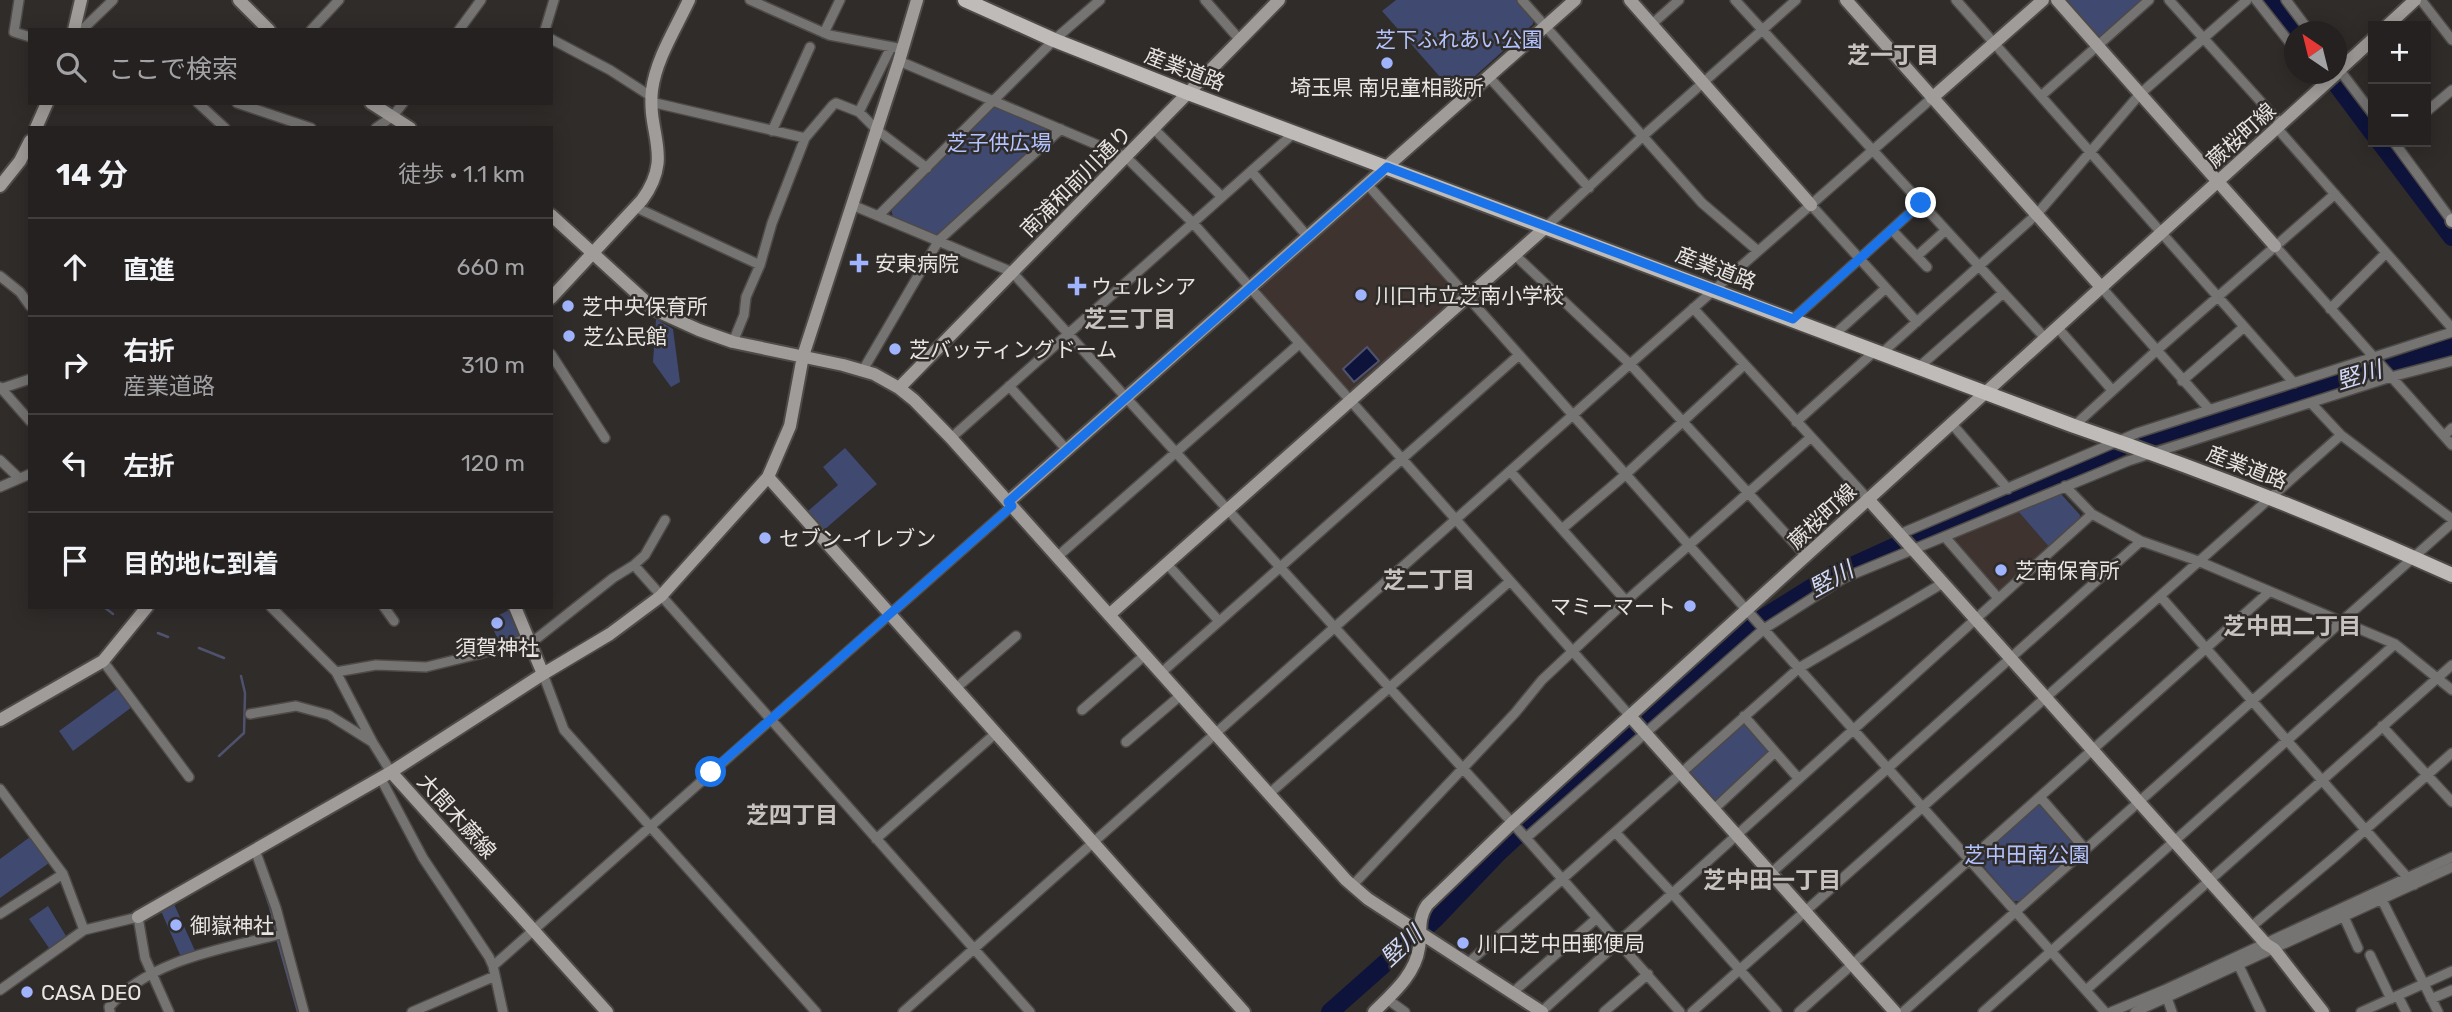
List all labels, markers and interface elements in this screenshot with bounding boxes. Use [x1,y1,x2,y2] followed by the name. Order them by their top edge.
[2284,21,2347,84] north arrow
[2368,21,2431,147] map controls
[2368,21,2431,84] button: +
[1375,27,1543,52] park label: 芝下ふれあい公園
[28,28,553,105] search box
[1847,41,1939,69] district label: 芝一丁目
[1141,42,1229,96] street label: 産業道路
[52,48,90,86] icon: search
[108,54,238,85] text: ここで検索
[1379,55,1395,71] marker: 埼玉県 南児童相談所
[1290,75,1484,100] place label: 埼玉県 南児童相談所
[2368,84,2431,147] button: −
[2201,98,2281,172] street label: 蕨桜町線
[1015,120,1137,242] street label: 南浦和前川通り
[947,130,1052,155] park label: 芝子供広場
[56,157,128,193] text: 14 分
[398,160,525,188] text: 徒歩 · 1.1 km
[1905,187,1936,218] route end
[1672,241,1760,295] street label: 産業道路
[56,248,94,286] icon: ahead
[875,251,959,276] place label: 安東病院
[457,253,525,281] text: 660 m
[849,253,869,273] marker: 安東病院
[123,255,175,286] text: 直進
[1091,274,1196,299] place label: ウェルシア
[1069,278,1085,294] marker: ウェルシア
[1375,283,1564,308] place label: 川口市立芝南小学校
[1353,287,1369,303] marker: 川口市立芝南小学校
[582,294,708,319] place label: 芝中央保育所
[560,298,576,314] marker: 芝中央保育所
[1084,305,1176,333] district label: 芝三丁目
[583,324,667,349] place label: 芝公民館
[561,328,577,344] marker: 芝公民館
[123,336,175,367] text: 右折
[909,337,1117,362] place label: 芝バッティングドーム
[887,341,903,357] marker: 芝バッティングドーム
[56,346,94,384] icon: right
[461,351,525,379] text: 310 m
[2333,354,2388,395] water label: 竪川
[123,372,215,400] text: 産業道路
[2203,440,2291,494] street label: 産業道路
[56,444,94,482] icon: left
[461,449,525,477] text: 120 m
[123,451,175,482] text: 左折
[1783,478,1861,554] street label: 蕨桜町線
[779,526,936,551] place label: セブン-イレブン
[757,530,773,546] marker: セブン-イレブン
[56,542,94,580] icon: arrive
[123,549,279,580] text: 目的地に到着
[1804,554,1861,602] water label: 竪川
[2015,558,2120,583] place label: 芝南保育所
[1993,562,2009,578] marker: 芝南保育所
[1383,566,1475,594] district label: 芝二丁目
[1550,594,1676,619] place label: マミーマート
[1682,598,1698,614] marker: マミーマート
[2223,612,2361,640] district label: 芝中田二丁目
[489,615,505,631] marker: 須賀神社
[455,635,539,660] place label: 須賀神社
[695,756,726,787] route start
[413,769,501,863] street label: 大間木蕨線
[746,801,838,829] district label: 芝四丁目
[1964,842,2090,867] park label: 芝中田南公園
[1703,866,1841,894] district label: 芝中田一丁目
[190,913,274,938] place label: 御嶽神社
[168,917,184,933] marker: 御嶽神社
[1375,918,1430,972] water label: 竪川
[1477,931,1645,956] place label: 川口芝中田郵便局
[1455,935,1471,951] marker: 川口芝中田郵便局
[41,980,141,1005] place label: CASA DEO
[19,984,35,1000] marker: CASA DEO

